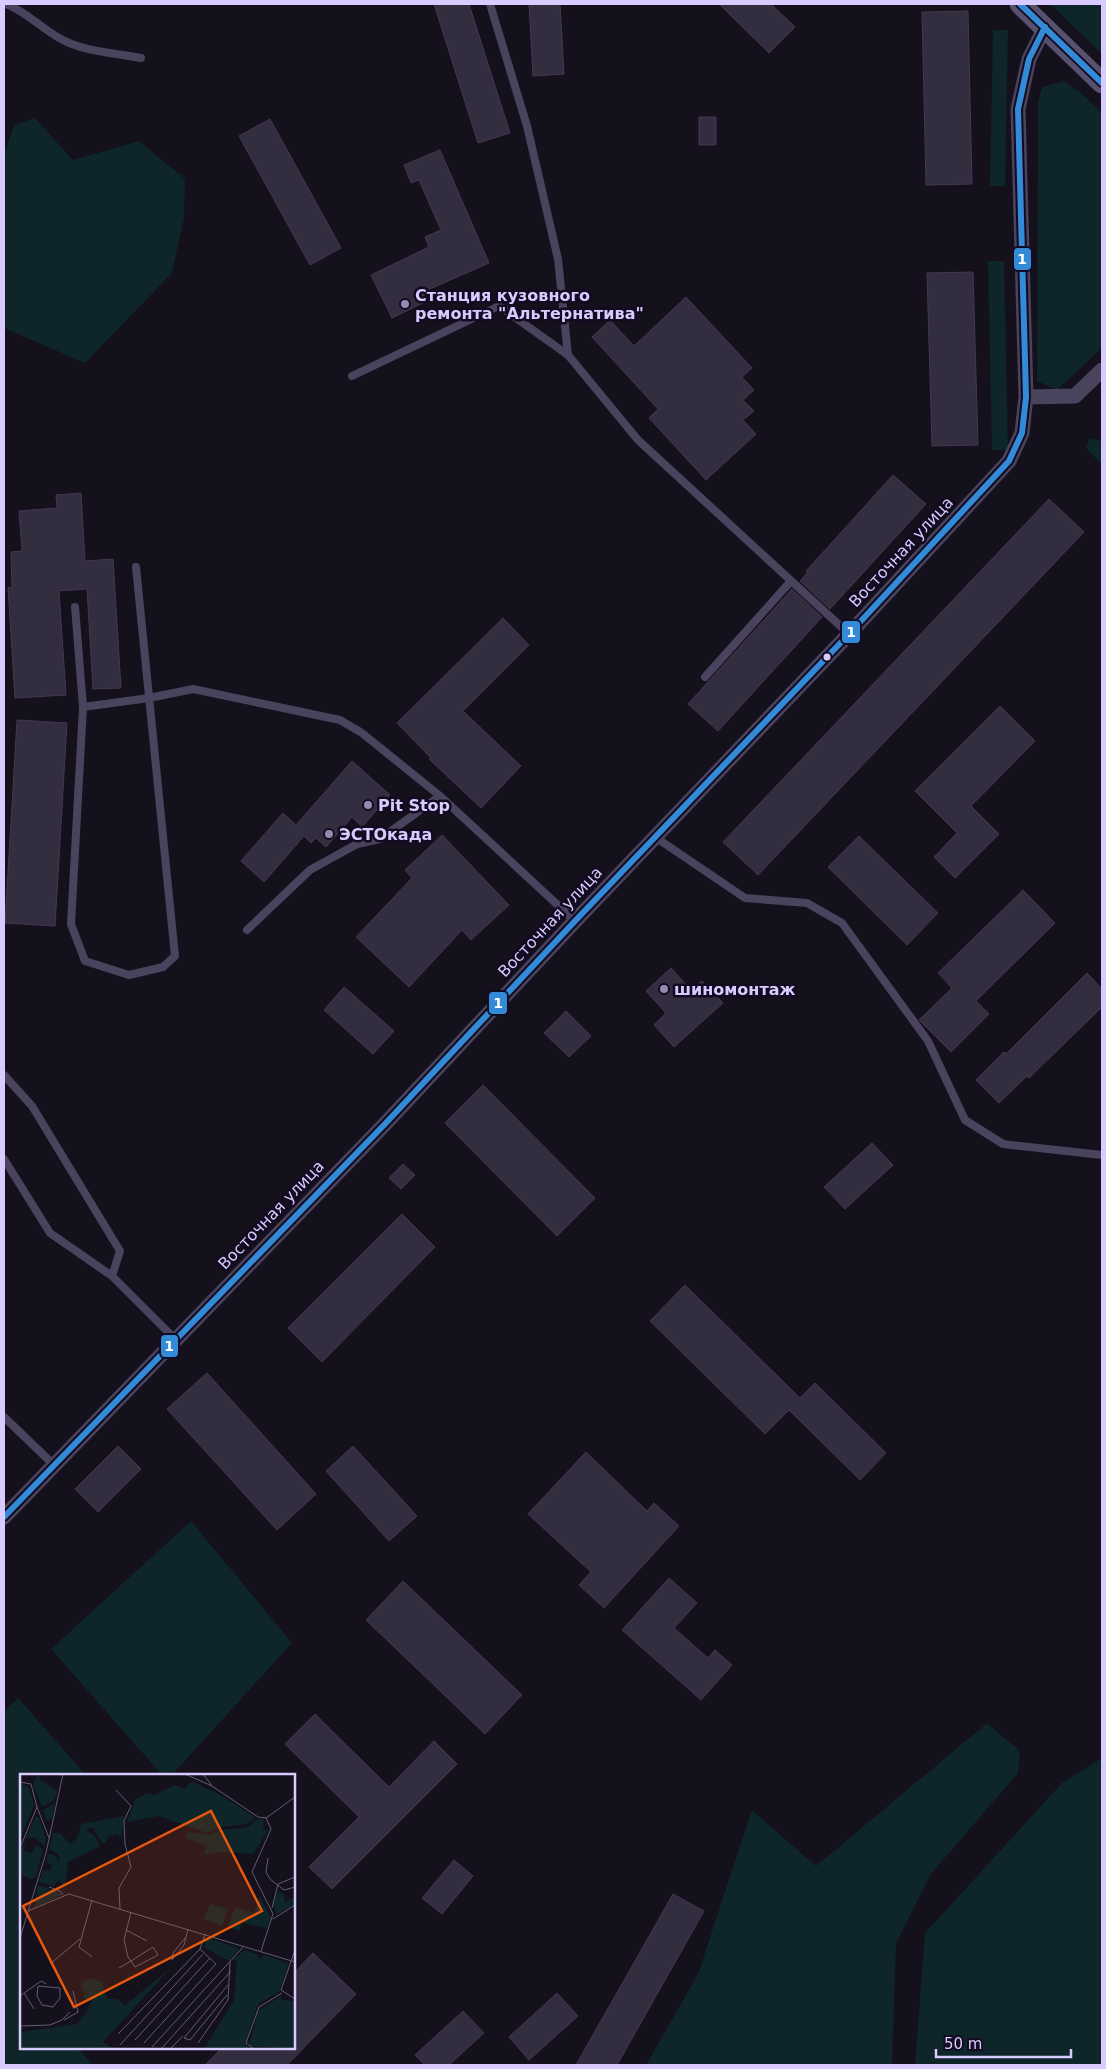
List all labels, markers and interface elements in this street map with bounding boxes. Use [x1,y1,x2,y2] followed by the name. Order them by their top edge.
[1013,247,1032,271] line badge: 1
[1017,251,1027,267] text: 1
[415,286,644,323] place label: Станция кузовного ремонта "Альтернатива"
[399,298,411,310] marker: Станция кузовного ремонта "Альтернатива"
[845,493,957,611] street label: Восточная улица
[841,620,861,644] line badge: 1
[846,624,856,640] text: 1
[822,652,832,662] unlabelled marker
[378,796,450,815] place label: Pit Stop
[362,799,374,811] marker: Pit Stop
[339,825,432,844] place label: ЭСТОкада
[323,828,335,840] marker: ЭСТОкада
[494,863,606,981] street label: Восточная улица
[674,980,795,999] place label: шиномонтаж
[658,983,670,995] marker: шиномонтаж
[488,991,508,1015] line badge: 1
[493,995,503,1011] text: 1
[214,1157,328,1273] street label: Восточная улица
[160,1334,179,1358] line badge: 1
[164,1338,174,1354] text: 1
[20,1774,295,2049] inset map
[936,2026,1071,2058] scale bar
[944,2035,982,2053] text: 50 m

